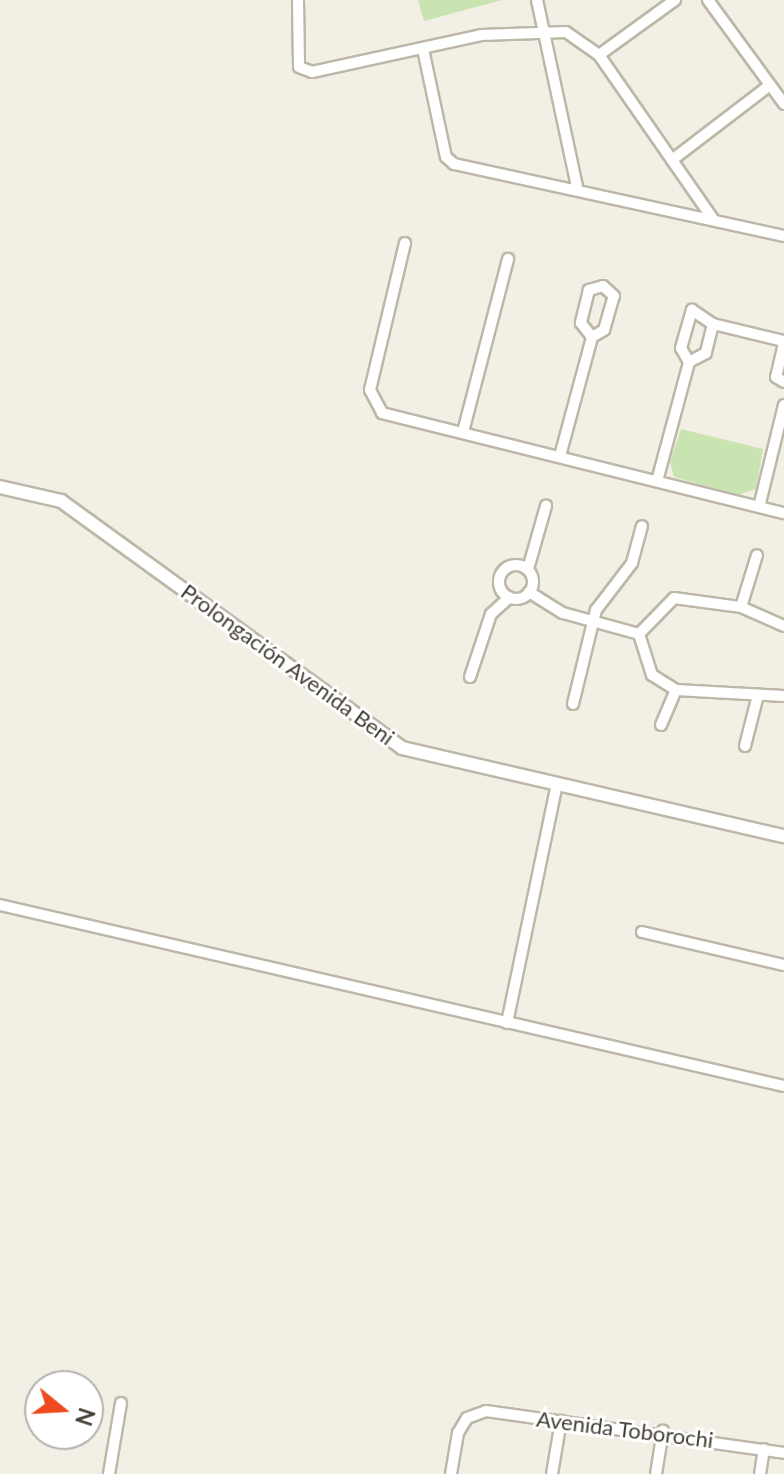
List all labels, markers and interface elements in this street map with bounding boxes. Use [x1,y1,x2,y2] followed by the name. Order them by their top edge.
[176,578,400,750] street label: Prolongación Avenida Beni
[24,1370,104,1450] north arrow
[70,1405,101,1429] text: N
[535,1405,715,1453] street label: Avenida Toborochi

